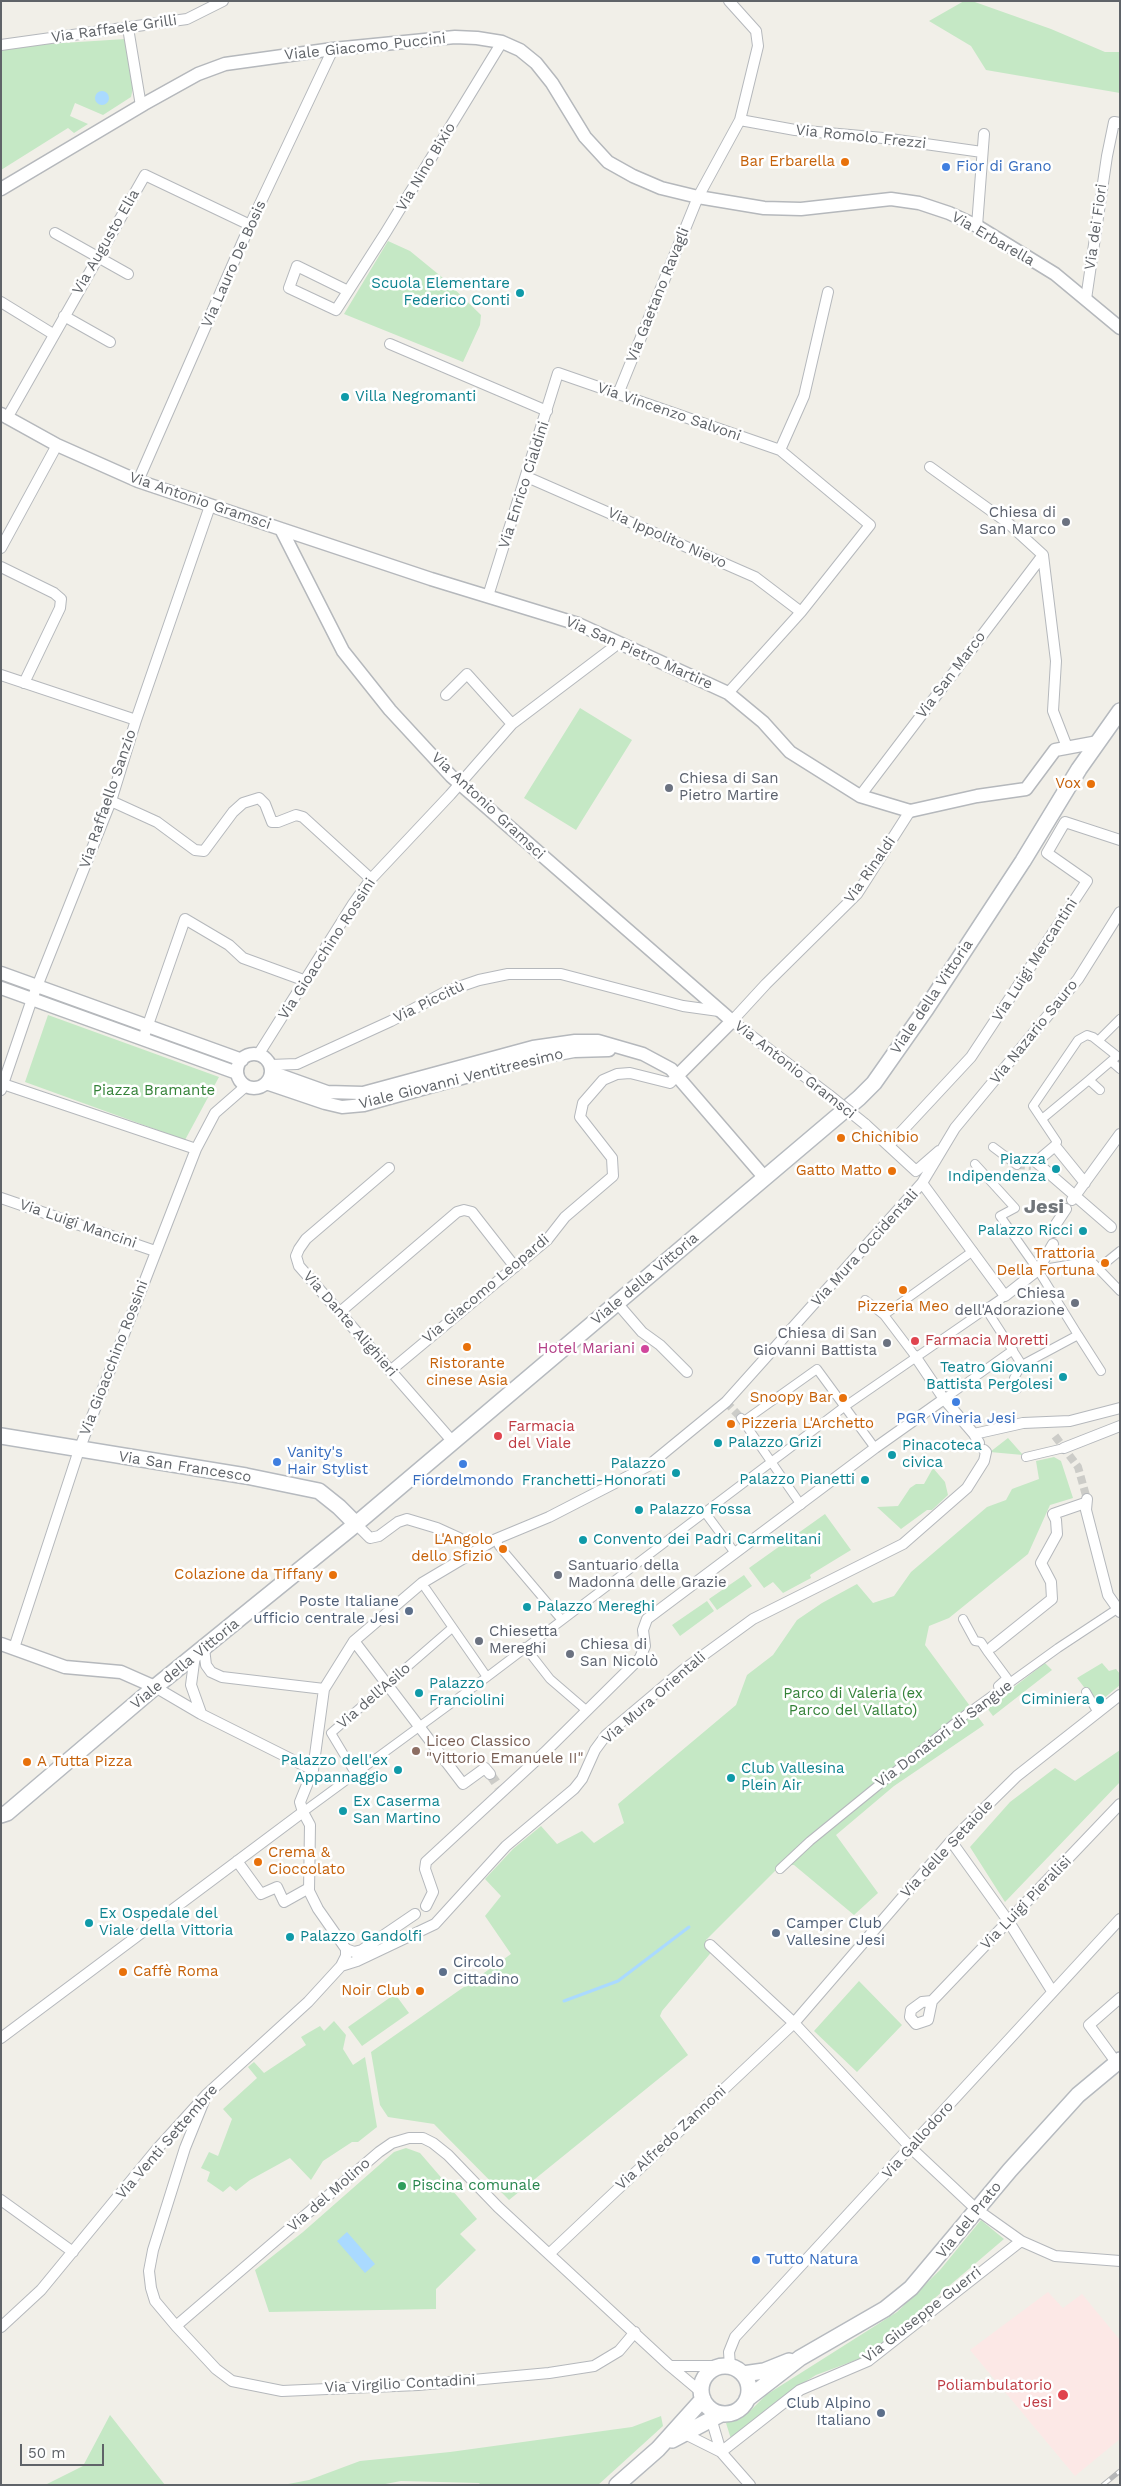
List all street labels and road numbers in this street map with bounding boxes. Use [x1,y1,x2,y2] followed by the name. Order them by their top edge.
[50,11,178,47] street label: Via Raffaele Grilli
[283,30,447,64] street label: Viale Giacomo Puccini
[392,119,460,215] street label: Via Nino Bixio
[795,121,927,153] street label: Via Romolo Frezzi
[1081,183,1111,271] street label: Via dei Fiori
[69,186,143,298] street label: Via Augusto Elia
[198,198,270,330] street label: Via Lauro De Bosis
[948,208,1038,270] street label: Via Erbarella
[623,225,693,365] street label: Via Gaetano Ravagli
[595,379,743,445] street label: Via Vincenzo Salvoni
[495,419,553,551] street label: Via Enrico Cialdini
[127,468,273,534] street label: Via Antonio Gramsci
[605,504,729,572] street label: Via Ippolito Nievo
[563,612,715,694] street label: Via San Pietro Martire
[912,628,990,722] street label: Via San Marco
[76,727,140,871] street label: Via Raffaello Sanzio
[427,749,549,863] street label: Via Antonio Gramsci
[841,833,899,907] street label: Via Rinaldi
[275,875,379,1023] street label: Via Gioacchino Rossini
[988,895,1082,1025] street label: Via Luigi Mercantini
[887,936,977,1058] street label: Viale della Vittoria
[986,976,1082,1088] street label: Via Nazario Sauro
[391,977,467,1027] street label: Via Piccitù
[731,1017,859,1123] street label: Via Antonio Gramsci
[357,1045,565,1113] street label: Viale Giovanni Ventitreesimo
[808,1186,922,1310] street label: Via Mura Occidentali
[17,1196,139,1252] street label: Via Luigi Mancini
[588,1229,702,1329] street label: Viale della Vittoria
[419,1231,553,1347] street label: Via Giacomo Leopardi
[299,1267,401,1381] street label: Via Dante Alighieri
[76,1278,152,1438] street label: Via Gioacchino Rossini
[117,1448,253,1486] street label: Via San Francesco
[127,1615,243,1713] street label: Viale della Vittoria
[599,1648,709,1748] street label: Via Mura Orientali
[334,1659,414,1733] street label: Via dell'Asilo
[872,1677,1016,1791] street label: Via Donatori di Sangue
[897,1796,997,1902] street label: Via delle Setaiole
[977,1852,1075,1954] street label: Via Luigi Pieralisi
[112,2081,222,2203] street label: Via Venti Settembre
[612,2082,730,2194] street label: Via Alfredo Zannoni
[878,2098,958,2182] street label: Via Gallodoro
[284,2154,374,2236] street label: Via del Molino
[933,2178,1005,2262] street label: Via del Prato
[859,2263,985,2367] street label: Via Giuseppe Guerri
[324,2371,476,2397] street label: Via Virgilio Contadini

